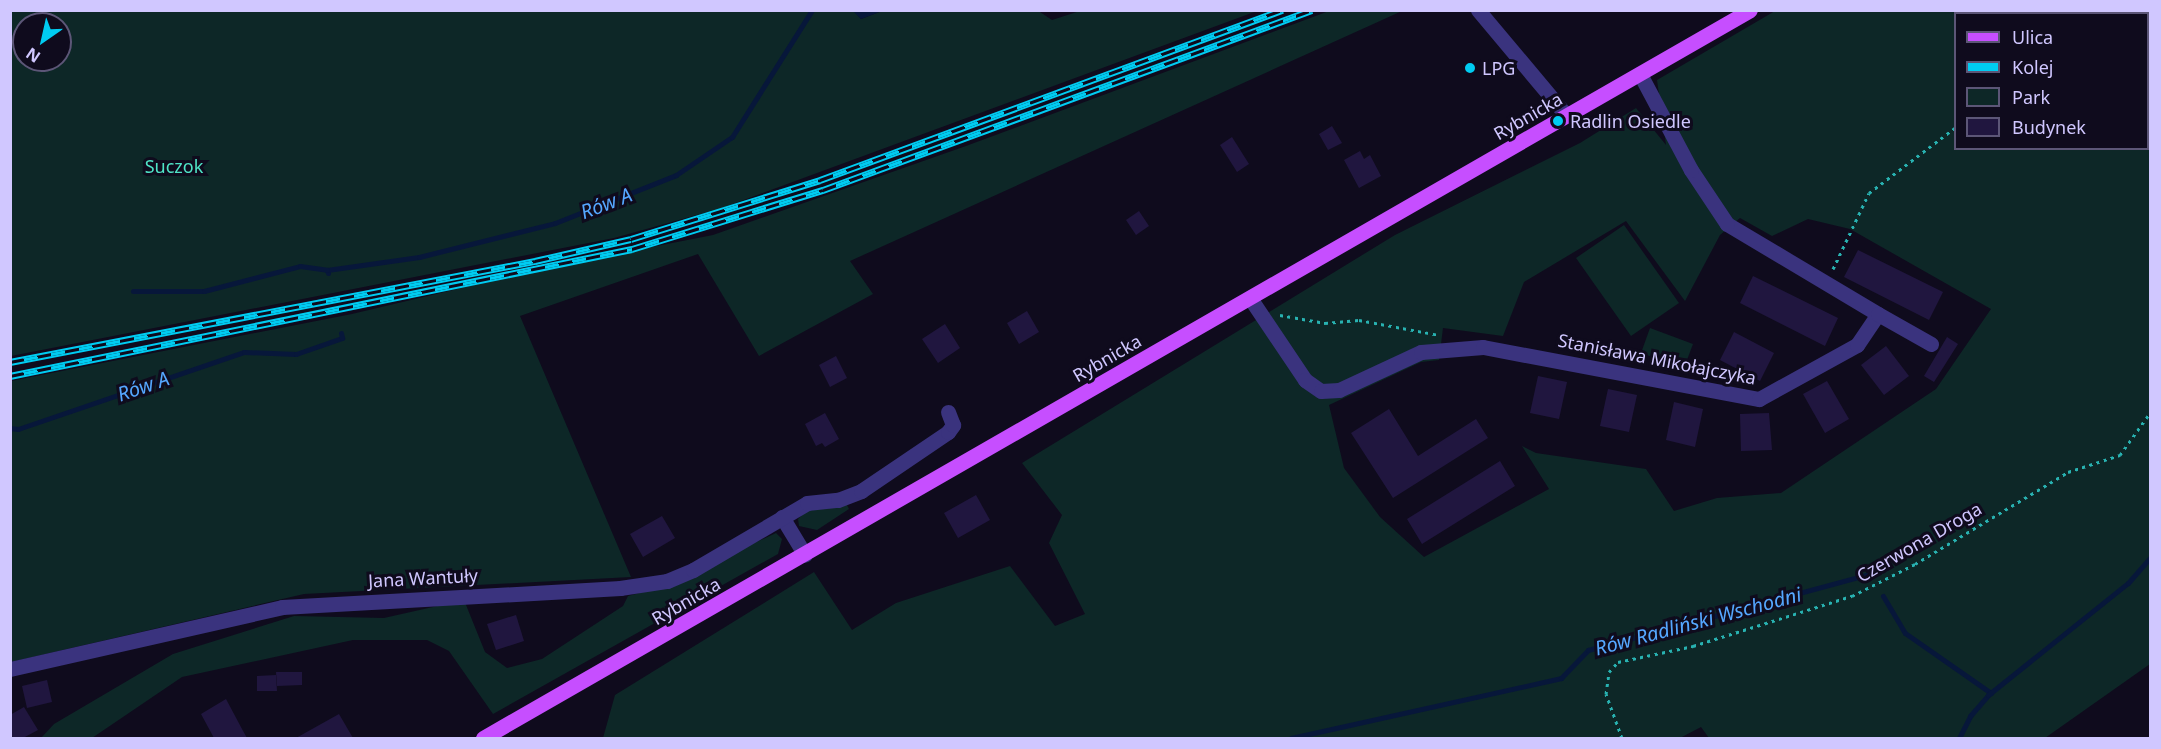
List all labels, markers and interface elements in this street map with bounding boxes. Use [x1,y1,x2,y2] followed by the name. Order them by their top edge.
[12,12,72,72] north arrow
[1954,12,2149,150] legend
[2012,25,2053,49] text: Ulica
[22,43,45,68] text: N
[2012,55,2053,79] text: Kolej
[1482,57,1515,79] place label: LPG
[1463,61,1477,75] marker: LPG
[2012,85,2050,109] text: Park
[1490,88,1566,144] street label: Rybnicka
[1570,110,1691,132] place label: Radlin Osiedle
[1551,114,1565,128] marker: Radlin Osiedle
[2012,115,2086,139] text: Budynek
[145,155,203,177] park label: Suczok
[577,182,635,224] water label: Rów A
[1556,329,1758,389] street label: Stanisława Mikołajczyka
[1069,330,1145,386] street label: Rybnicka
[114,366,172,406] water label: Rów A
[1853,497,1985,587] street label: Czerwona Droga
[368,564,478,592] street label: Jana Wantuły
[648,573,724,629] street label: Rybnicka
[1592,582,1804,660] water label: Rów Radliński Wschodni

